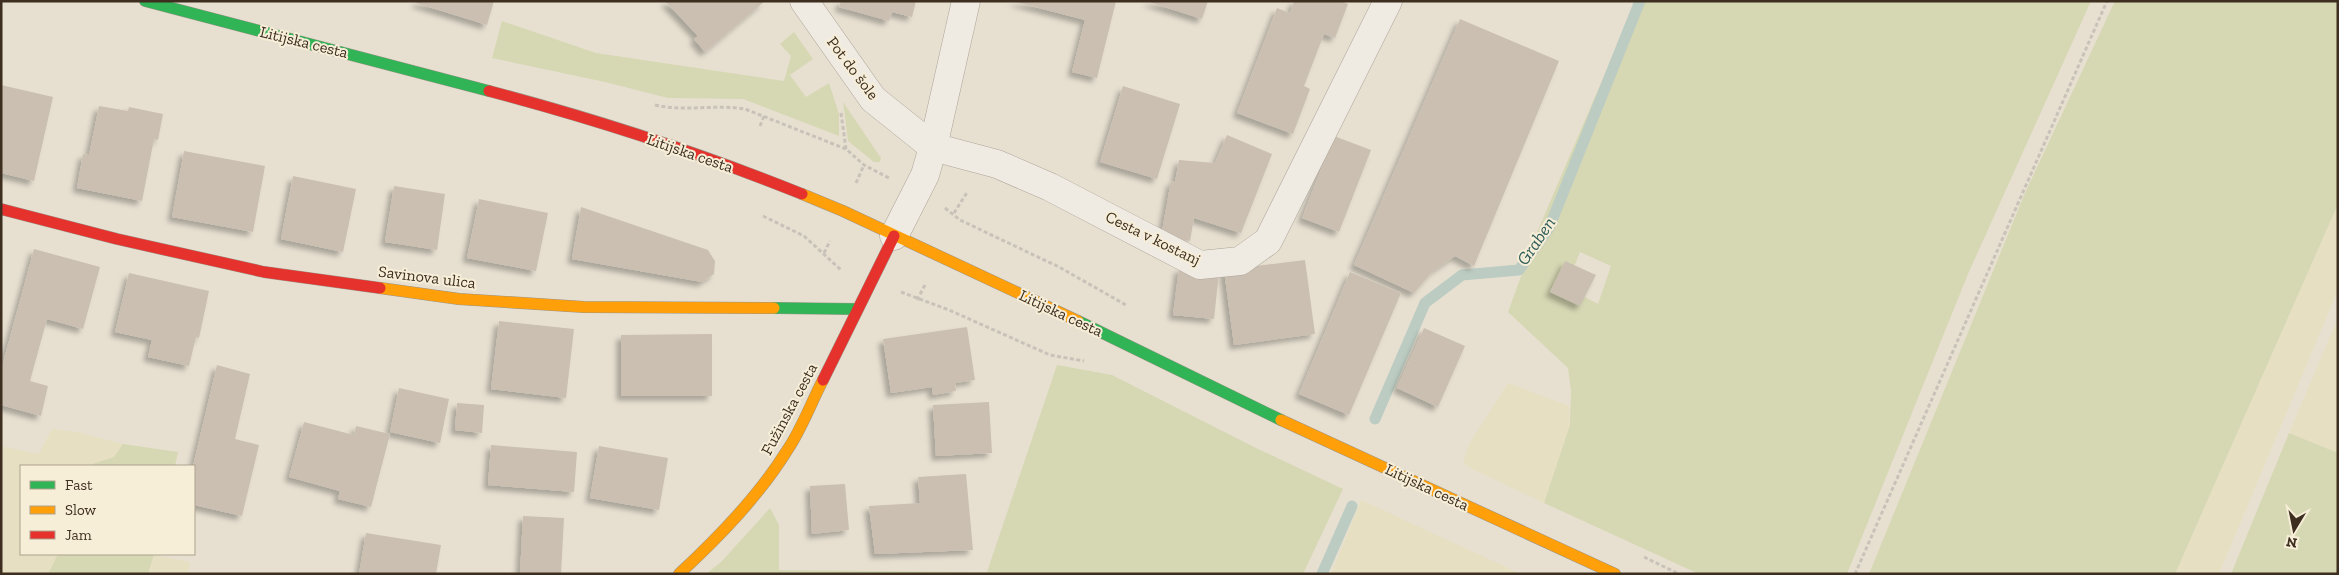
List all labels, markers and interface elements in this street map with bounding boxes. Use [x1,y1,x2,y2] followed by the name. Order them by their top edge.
[258,22,350,62] street label: Litijska cesta
[823,33,883,103] street label: Pot do šole
[644,129,736,177] street label: Litijska cesta
[1102,207,1204,269] street label: Cesta v kostanj
[1512,213,1560,269] water label: Graben
[377,262,477,292] street label: Savinova ulica
[1016,285,1106,341] street label: Litijska cesta
[757,360,821,458] street label: Fužinska cesta
[1382,459,1472,515] street label: Litijska cesta
[20,465,195,555] legend
[65,476,93,494] text: Fast
[65,501,97,519] text: Slow
[2269,505,2319,555] north arrow
[65,526,92,544] text: Jam
[2285,533,2299,552] text: N

